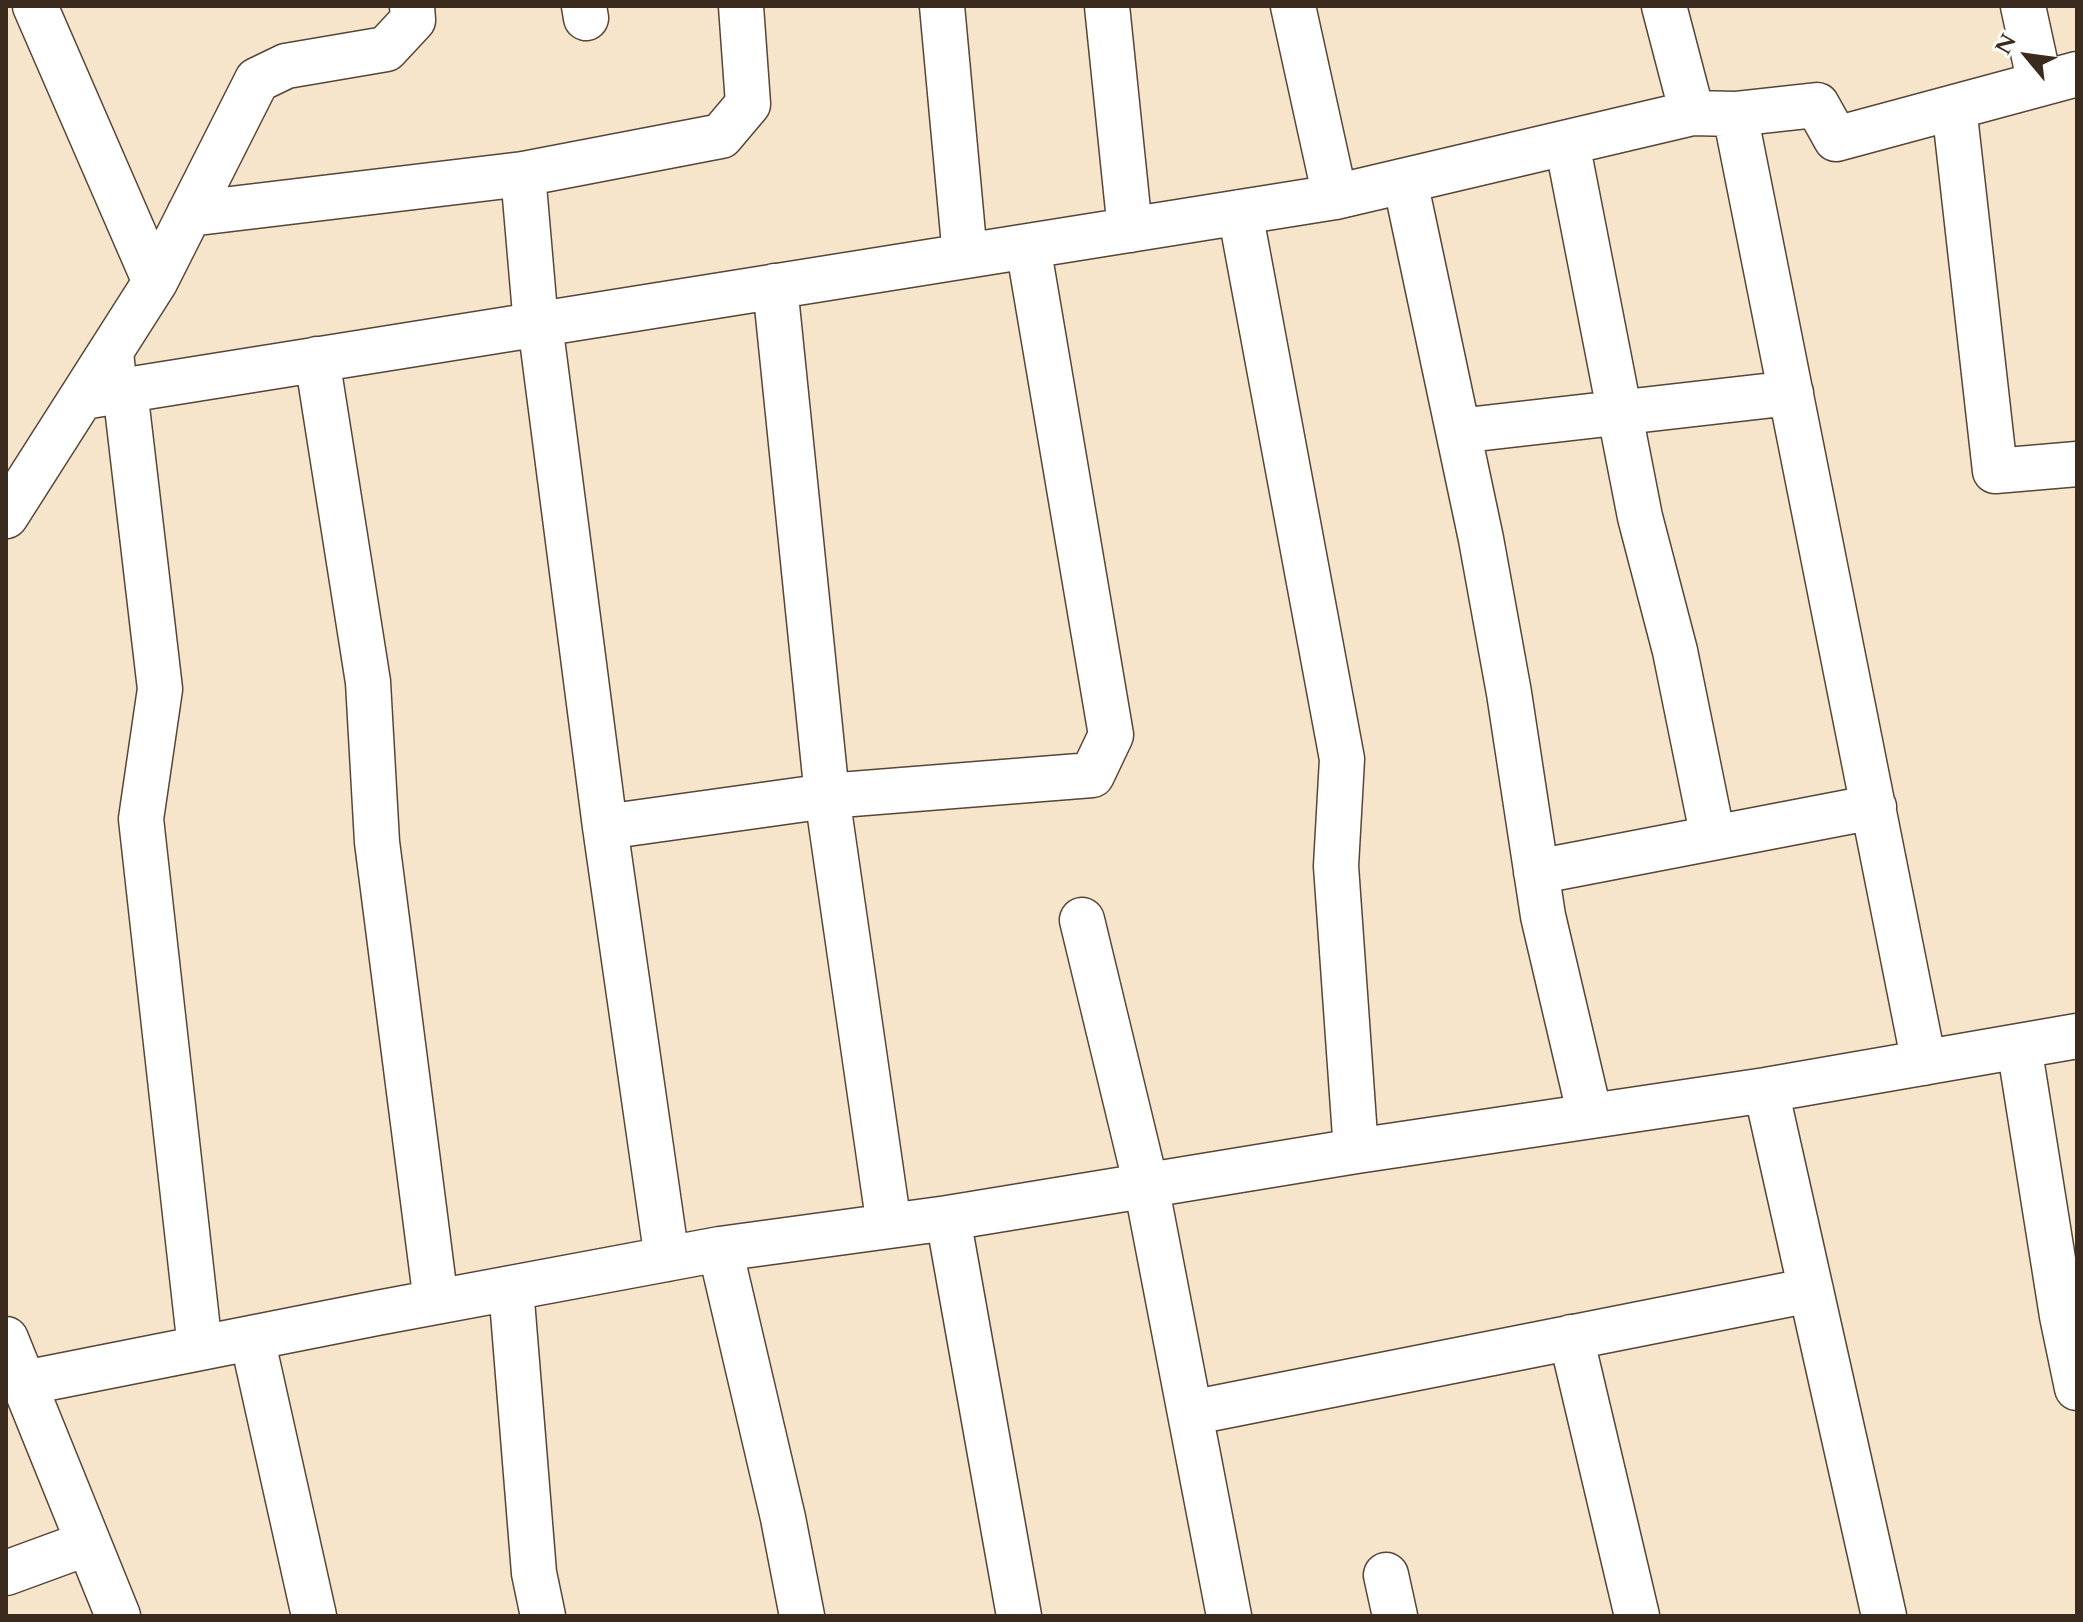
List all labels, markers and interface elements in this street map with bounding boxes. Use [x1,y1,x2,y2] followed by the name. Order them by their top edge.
[1987,16,2067,96] north arrow
[1988,29,2024,60] text: N

